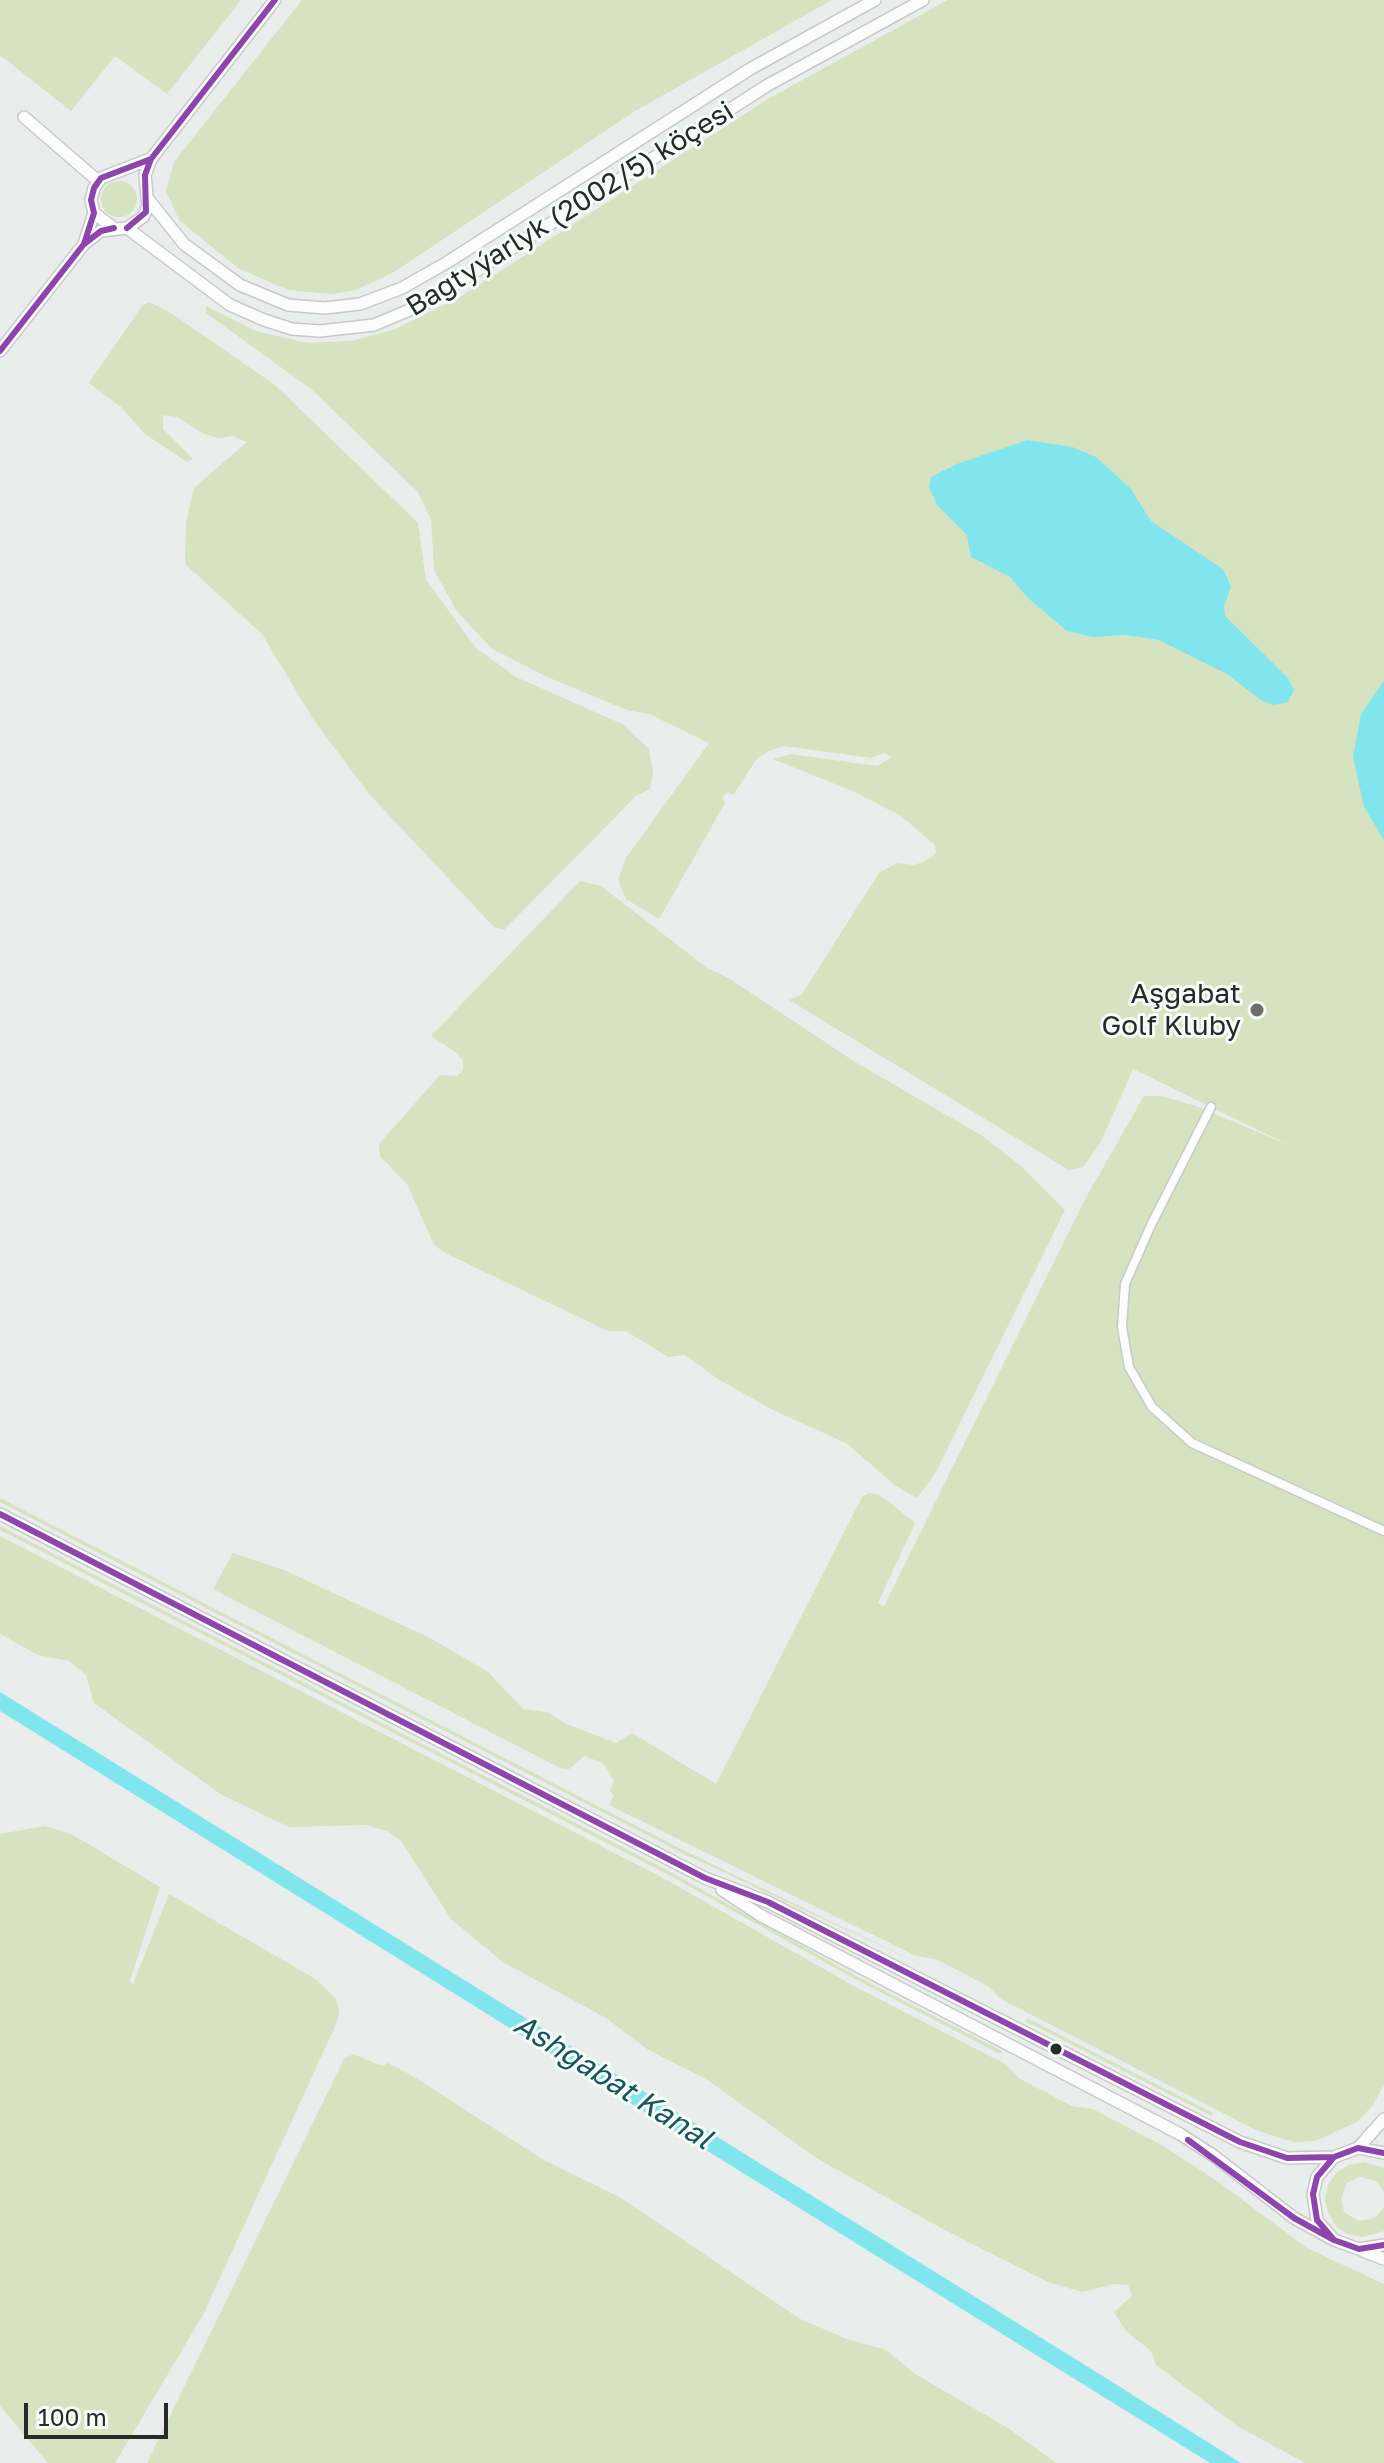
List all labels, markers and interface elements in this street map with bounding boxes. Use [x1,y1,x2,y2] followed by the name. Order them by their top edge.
[400,94,740,324] street label: Bagtyýarlyk (2002/5) köçesi
[1102,977,1241,1043] place label: Aşgabat Golf Kluby
[1248,1001,1266,1019] marker: Aşgabat Golf Kluby
[507,2007,719,2157] water label: Ashgabat Kanal
[1048,2041,1064,2057] unlabelled marker
[28,2387,172,2437] scale bar
[38,2402,107,2431] text: 100 m

